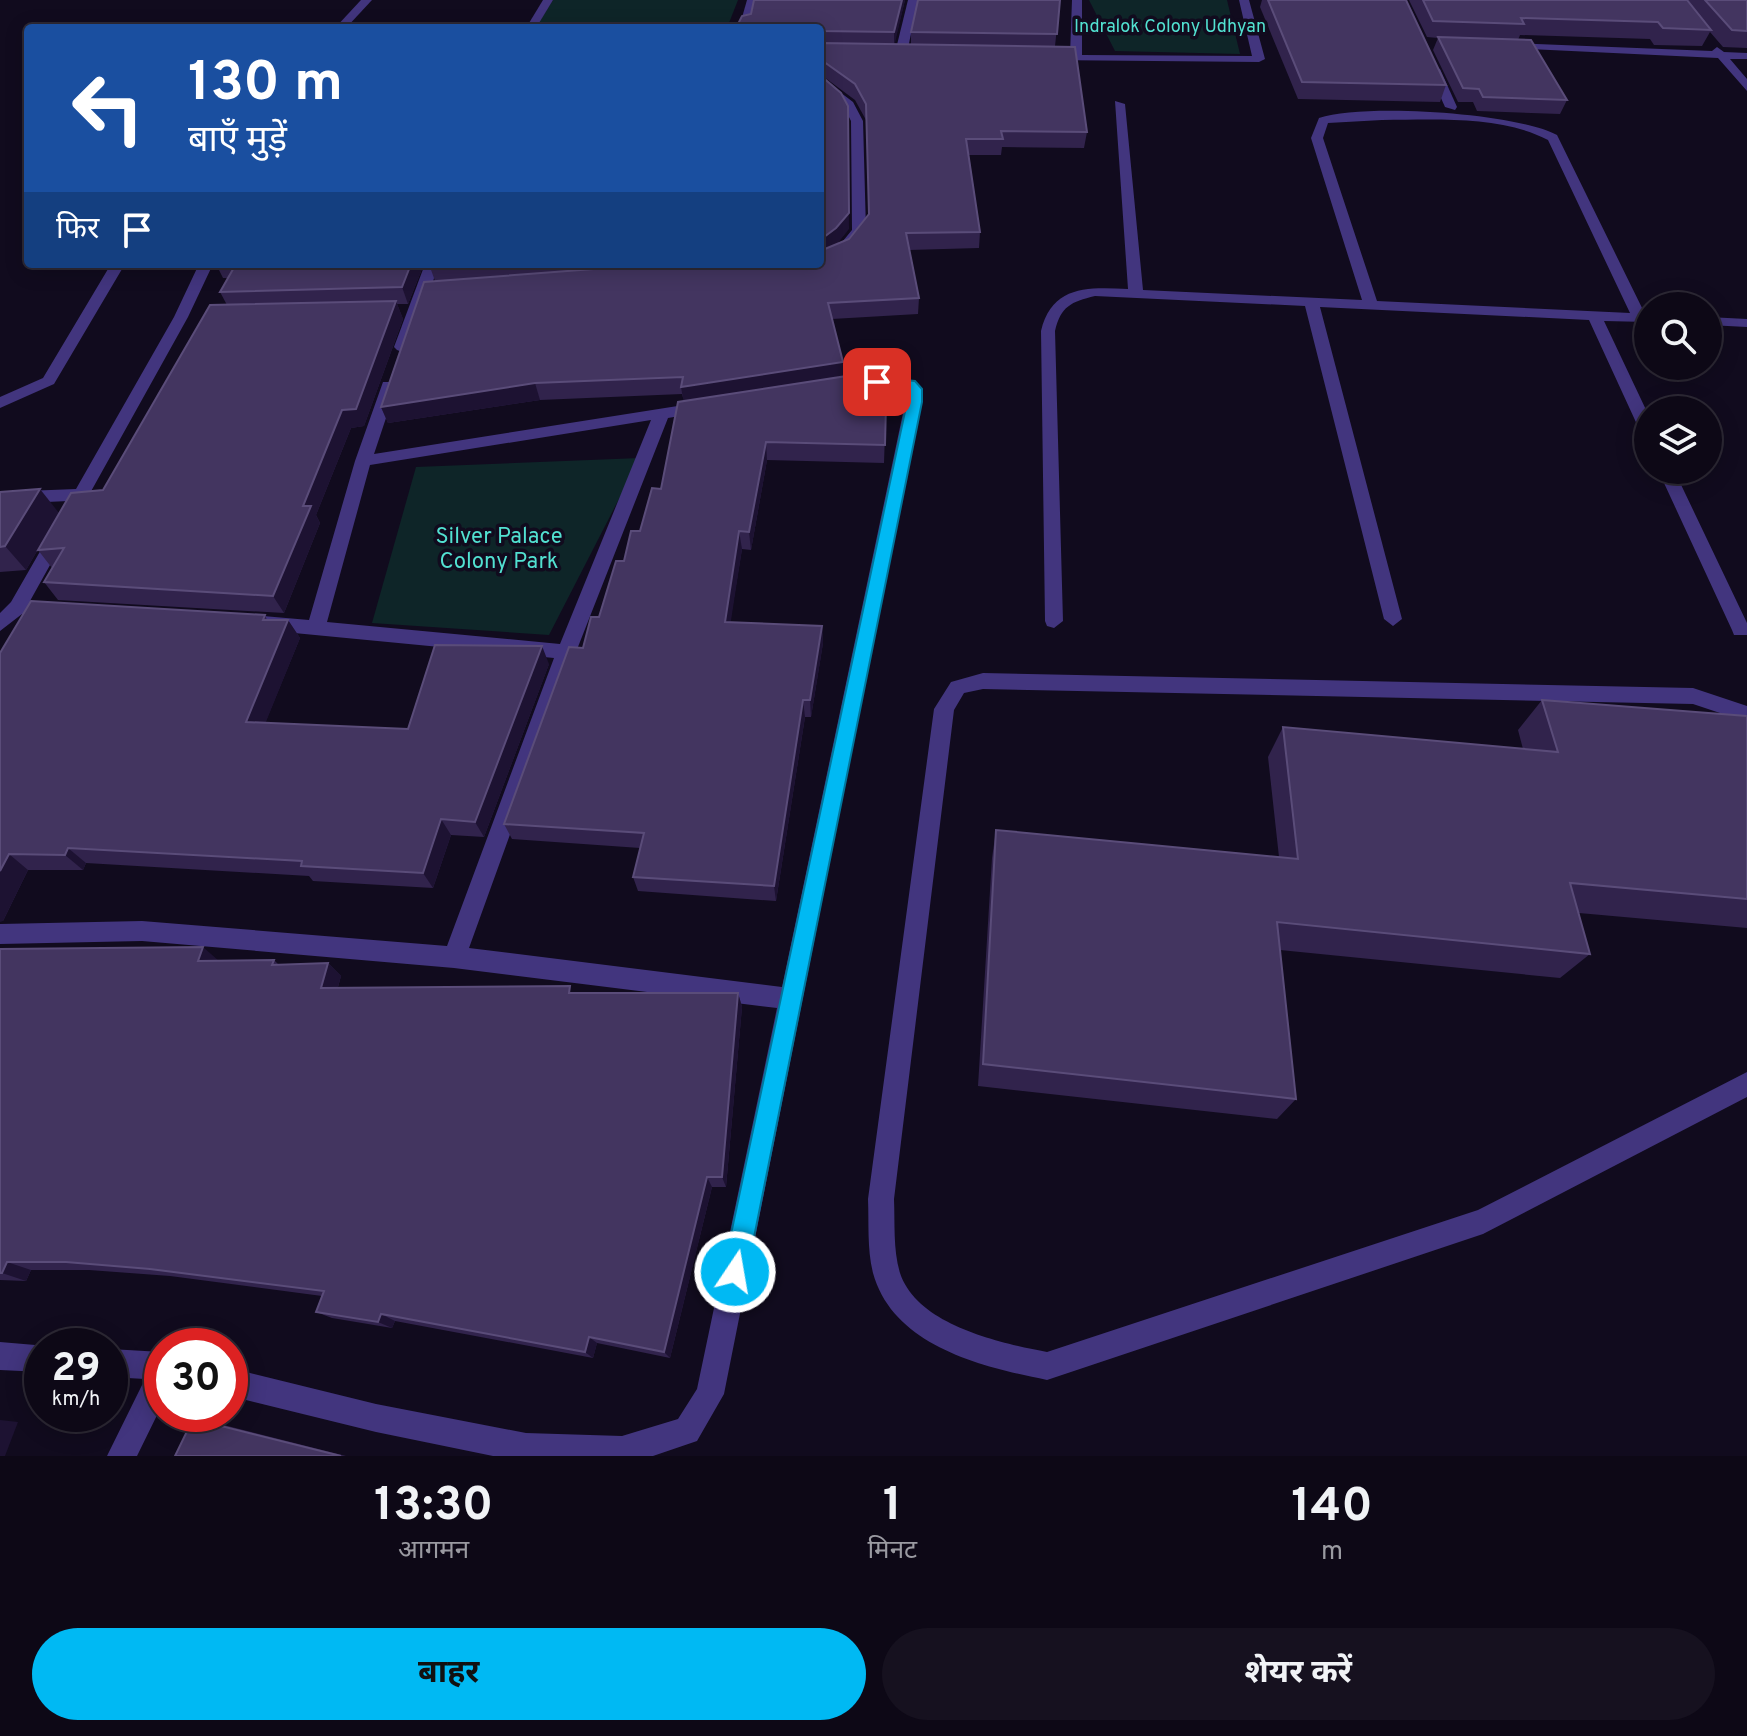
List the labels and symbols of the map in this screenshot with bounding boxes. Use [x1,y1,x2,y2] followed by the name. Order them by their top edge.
[1074,16,1266,39] park label: Indralok Colony Udhyan
[843,348,911,416] pin
[435,524,563,576] park label: Silver Palace Colony Park
[693,1230,777,1314] position arrow
[144,1328,248,1432] speed limit sign: 30

